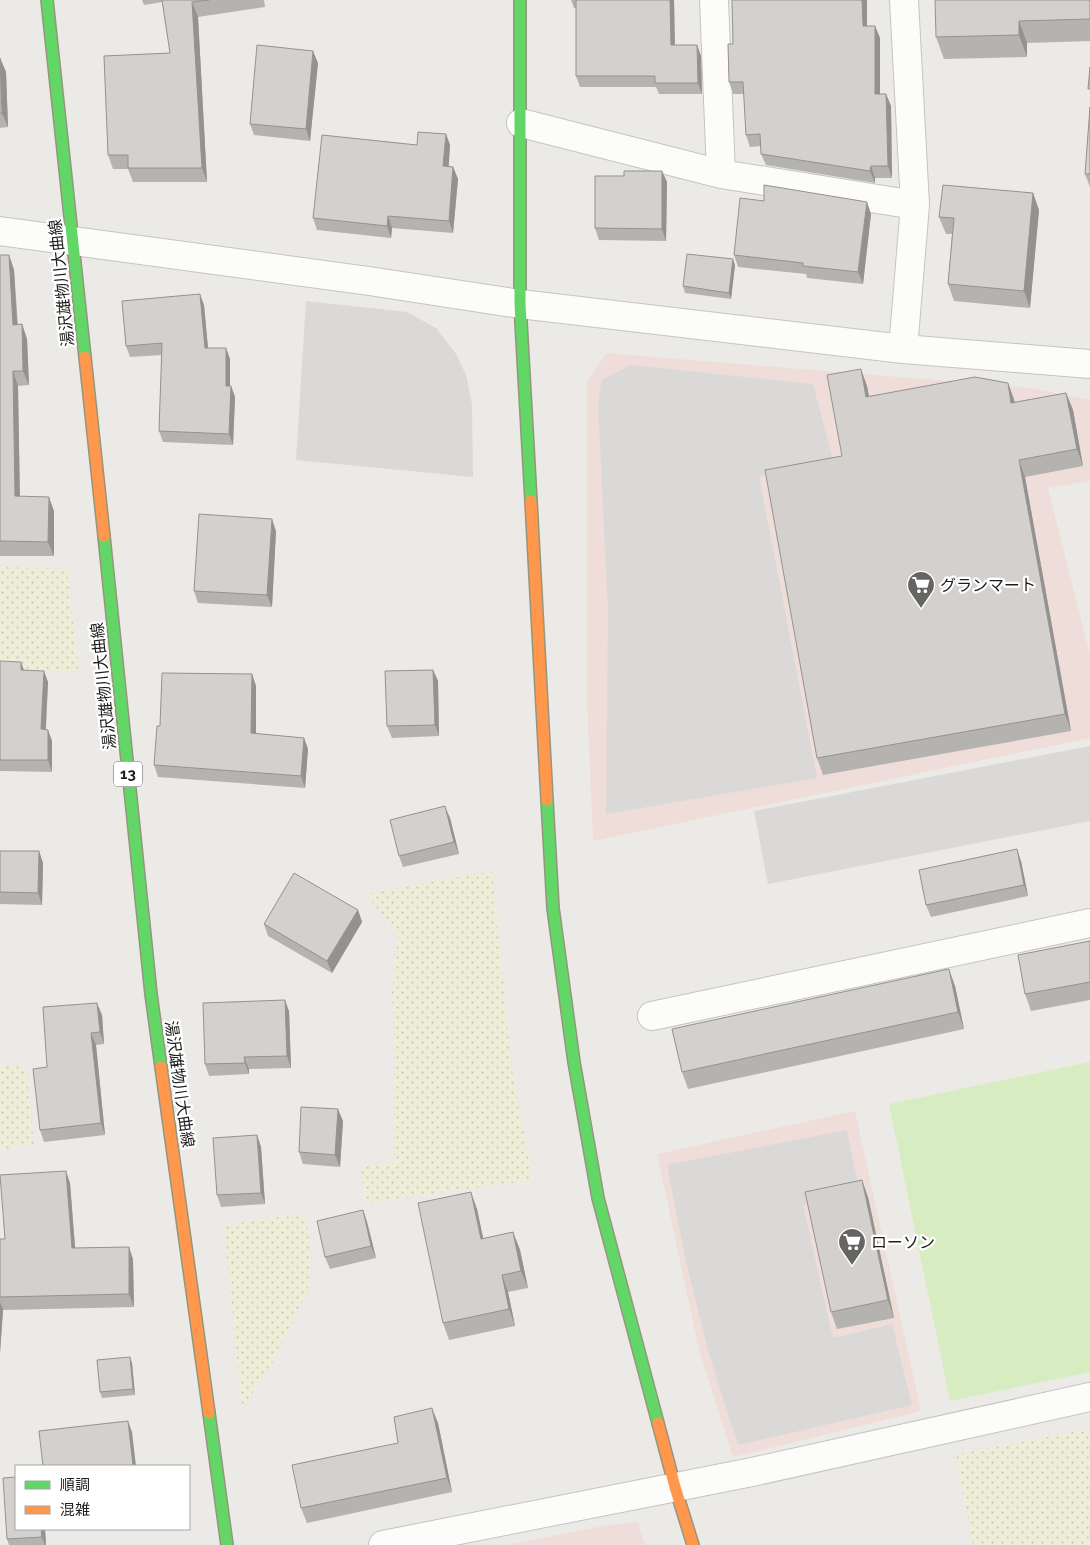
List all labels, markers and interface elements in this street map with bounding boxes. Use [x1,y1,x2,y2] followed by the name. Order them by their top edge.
[45,218,78,348] street label: 湯沢雄物川大曲線
[906,570,936,609] supermarket icon: グランマート
[940,576,1036,595] place label: グランマート
[87,621,120,751] street label: 湯沢雄物川大曲線
[114,762,142,786] road number: 13
[161,1019,198,1149] street label: 湯沢雄物川大曲線
[837,1227,867,1266] supermarket icon: ローソン
[871,1233,935,1252] place label: ローソン
[15,1465,190,1530] legend
[60,1476,90,1494] text: 順調
[60,1501,90,1519] text: 混雑

